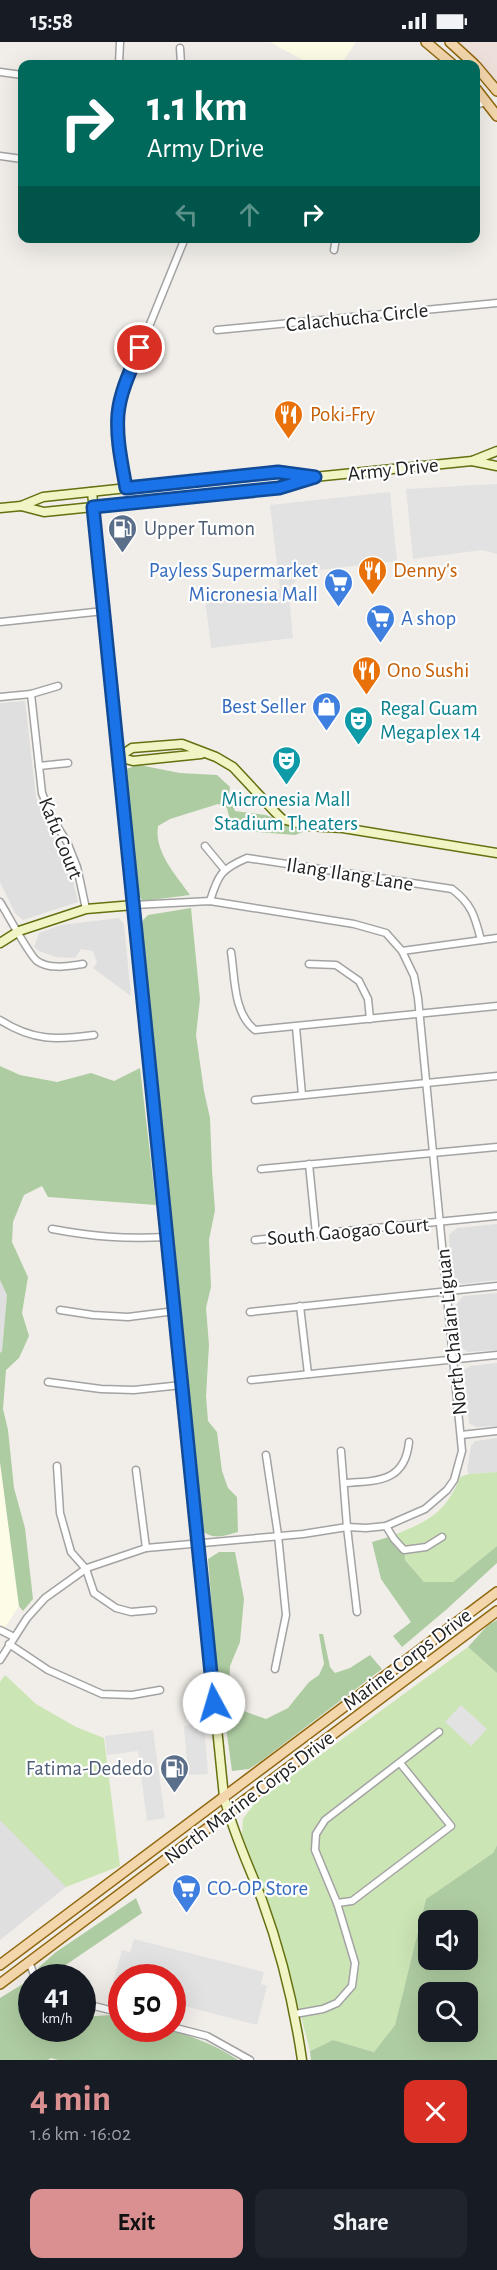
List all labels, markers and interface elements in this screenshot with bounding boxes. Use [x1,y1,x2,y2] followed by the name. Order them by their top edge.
[30,10,73,32] text: 15:58
[48,84,126,162] icon: right
[147,86,248,128] text: 1.1 km
[147,135,264,162] text: Army Drive
[170,198,203,231] icon: left
[233,198,266,231] icon: ahead
[296,198,329,231] icon: right
[285,300,429,335] street label: Calachucha Circle
[114,322,165,373] pin
[123,331,156,364] icon: arrive
[273,398,305,440] restaurant icon: Poki-Fry
[310,404,375,425] place label: Poki-Fry
[347,454,440,485] street label: Army Drive
[107,512,139,554] fuel station icon: Upper Tumon
[144,518,255,539] place label: Upper Tumon
[356,554,388,596] restaurant icon: Denny's
[149,560,318,605] place label: Payless Supermarket Micronesia Mall
[393,560,458,581] place label: Denny's
[323,566,355,608] supermarket icon: Payless Supermarket Micronesia Mall
[364,602,396,644] supermarket icon: A shop
[401,608,456,629] place label: A shop
[350,654,382,696] restaurant icon: Ono Sushi
[387,660,469,681] place label: Ono Sushi
[311,690,343,732] shop icon: Best Seller
[221,696,306,717] place label: Best Seller
[380,698,481,743] place label: Regal Guam Megaplex 14
[343,704,375,746] theatre icon: Regal Guam Megaplex 14
[270,744,302,786] theatre icon: Micronesia Mall Stadium Theaters
[214,789,358,834] place label: Micronesia Mall Stadium Theaters
[35,794,87,882] street label: Kafu Court
[285,854,415,895] street label: Ilang Ilang Lane
[266,1214,430,1249] street label: South Gaogao Court
[432,1248,471,1416] street label: North Chalan Liguan
[339,1604,475,1714] street label: Marine Corps Drive
[182,1671,246,1735] position arrow
[160,1727,338,1868] street label: North Marine Corps Drive
[158,1752,190,1794] fuel station icon: Fatima-Dededo
[26,1758,153,1779] place label: Fatima-Dededo
[170,1872,202,1914] supermarket icon: CO-OP Store
[207,1878,308,1899] place label: CO-OP Store
[418,1910,478,2042] map controls
[418,1910,478,1970] button: sound
[108,1964,186,2042] speed limit sign: 50
[44,1981,70,2011] text: 41
[418,1982,478,2042] button: search
[42,2011,72,2026] text: km/h
[404,2080,467,2143] button: close
[30,2081,111,2117] text: 4 min
[30,2124,131,2144] text: 1.6 km · 16:02
[30,2189,243,2258] button: Exit
[255,2189,467,2258] button: Share

